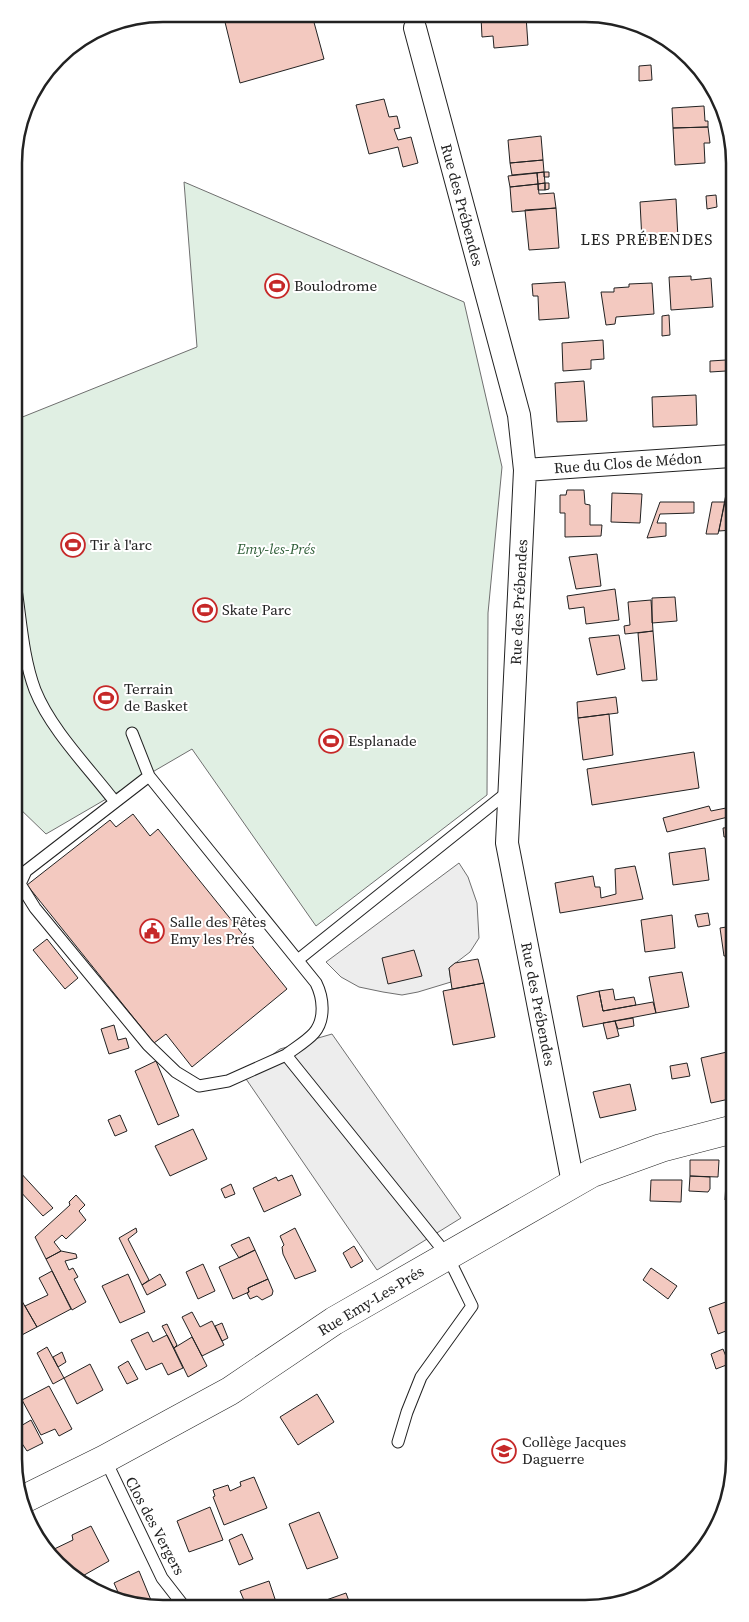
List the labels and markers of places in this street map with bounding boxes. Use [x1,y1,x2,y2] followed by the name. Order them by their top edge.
[264,273,290,299] sports icon: Boulodrome
[294,275,377,296] place label: Boulodrome
[60,532,86,558] sports icon: Tir à l'arc
[90,534,152,555] place label: Tir à l'arc
[192,597,218,623] sports icon: Skate Parc
[222,599,291,620] place label: Skate Parc
[124,678,188,716] place label: Terrain de Basket
[93,685,119,711] sports icon: Terrain de Basket
[318,728,344,754] sports icon: Esplanade
[348,730,417,751] place label: Esplanade
[170,911,266,949] place label: Salle des Fêtes Emy les Prés
[139,918,165,944] public building icon: Salle des Fêtes Emy les Prés
[522,1431,626,1469] place label: Collège Jacques Daguerre
[491,1438,517,1464] school or university icon: Collège Jacques Daguerre

